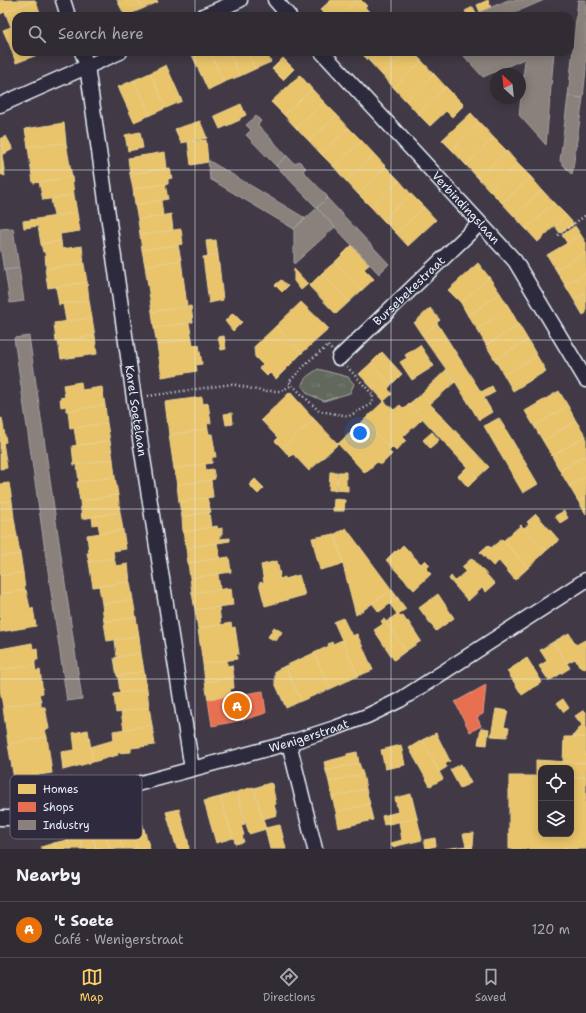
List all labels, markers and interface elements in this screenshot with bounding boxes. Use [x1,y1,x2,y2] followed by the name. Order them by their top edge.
[12,12,574,56] search box
[26,23,48,45] icon: search
[58,24,144,44] text: Search here
[490,68,526,104] north arrow
[428,168,503,248] street label: Verbindingslaan
[370,253,449,329] street label: Bursebekestraat
[121,364,151,457] street label: Karel Soetelaan
[350,423,370,443] your location
[224,691,250,721] pin: A
[267,716,351,756] street label: Wenigerstraat
[538,765,574,837] map controls
[538,765,574,801] button: locate
[10,775,142,839] legend
[43,782,79,797] text: Homes
[43,800,74,815] text: Shops
[538,801,574,837] button: layers
[43,818,90,833] text: Industry
[16,864,81,886] text: Nearby
[54,911,114,931] text: 't Soete
[24,921,34,938] text: A
[532,921,570,938] text: 120 m
[54,931,184,948] text: Café · Wenigerstraat
[80,966,103,1005] tab: Map
[263,966,315,1005] tab: Directions
[475,966,506,1005] tab: Saved

